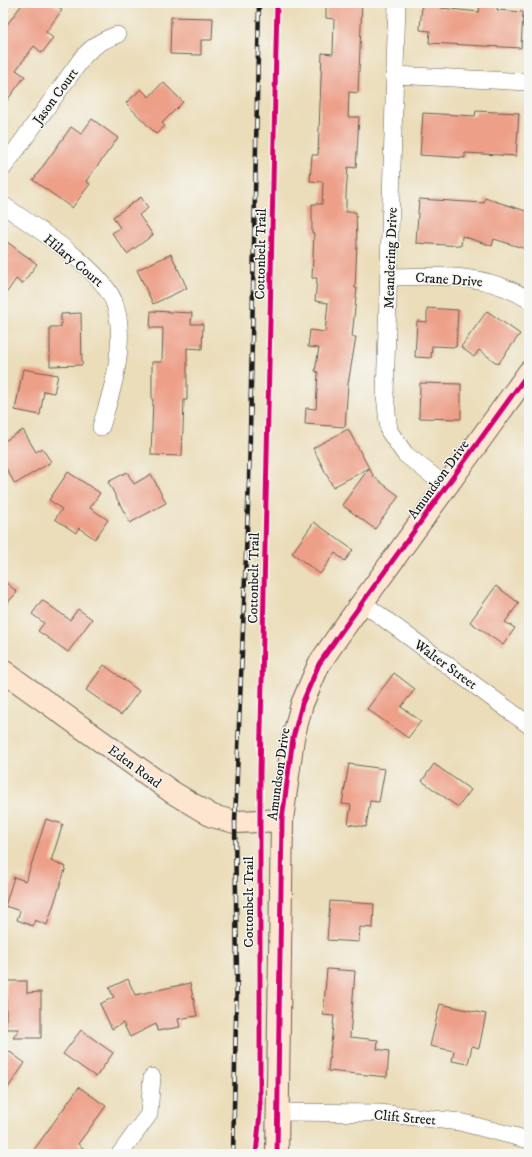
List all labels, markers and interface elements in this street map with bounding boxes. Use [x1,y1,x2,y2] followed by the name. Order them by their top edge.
[28,64,83,130] street label: Jason Court
[251,207,271,300] street label: Cottonbelt Trail
[380,207,402,309] street label: Meandering Drive
[40,230,107,291] street label: Hilary Court
[415,269,483,291] street label: Crane Drive
[404,436,474,523] street label: Amundson Drive
[244,531,264,624] street label: Cottonbelt Trail
[409,635,481,694] street label: Walter Street
[264,726,294,822] street label: Amundson Drive
[104,741,165,792] street label: Eden Road
[240,856,258,948] street label: Cottonbelt Trail
[373,1106,437,1130] street label: Clift Street

